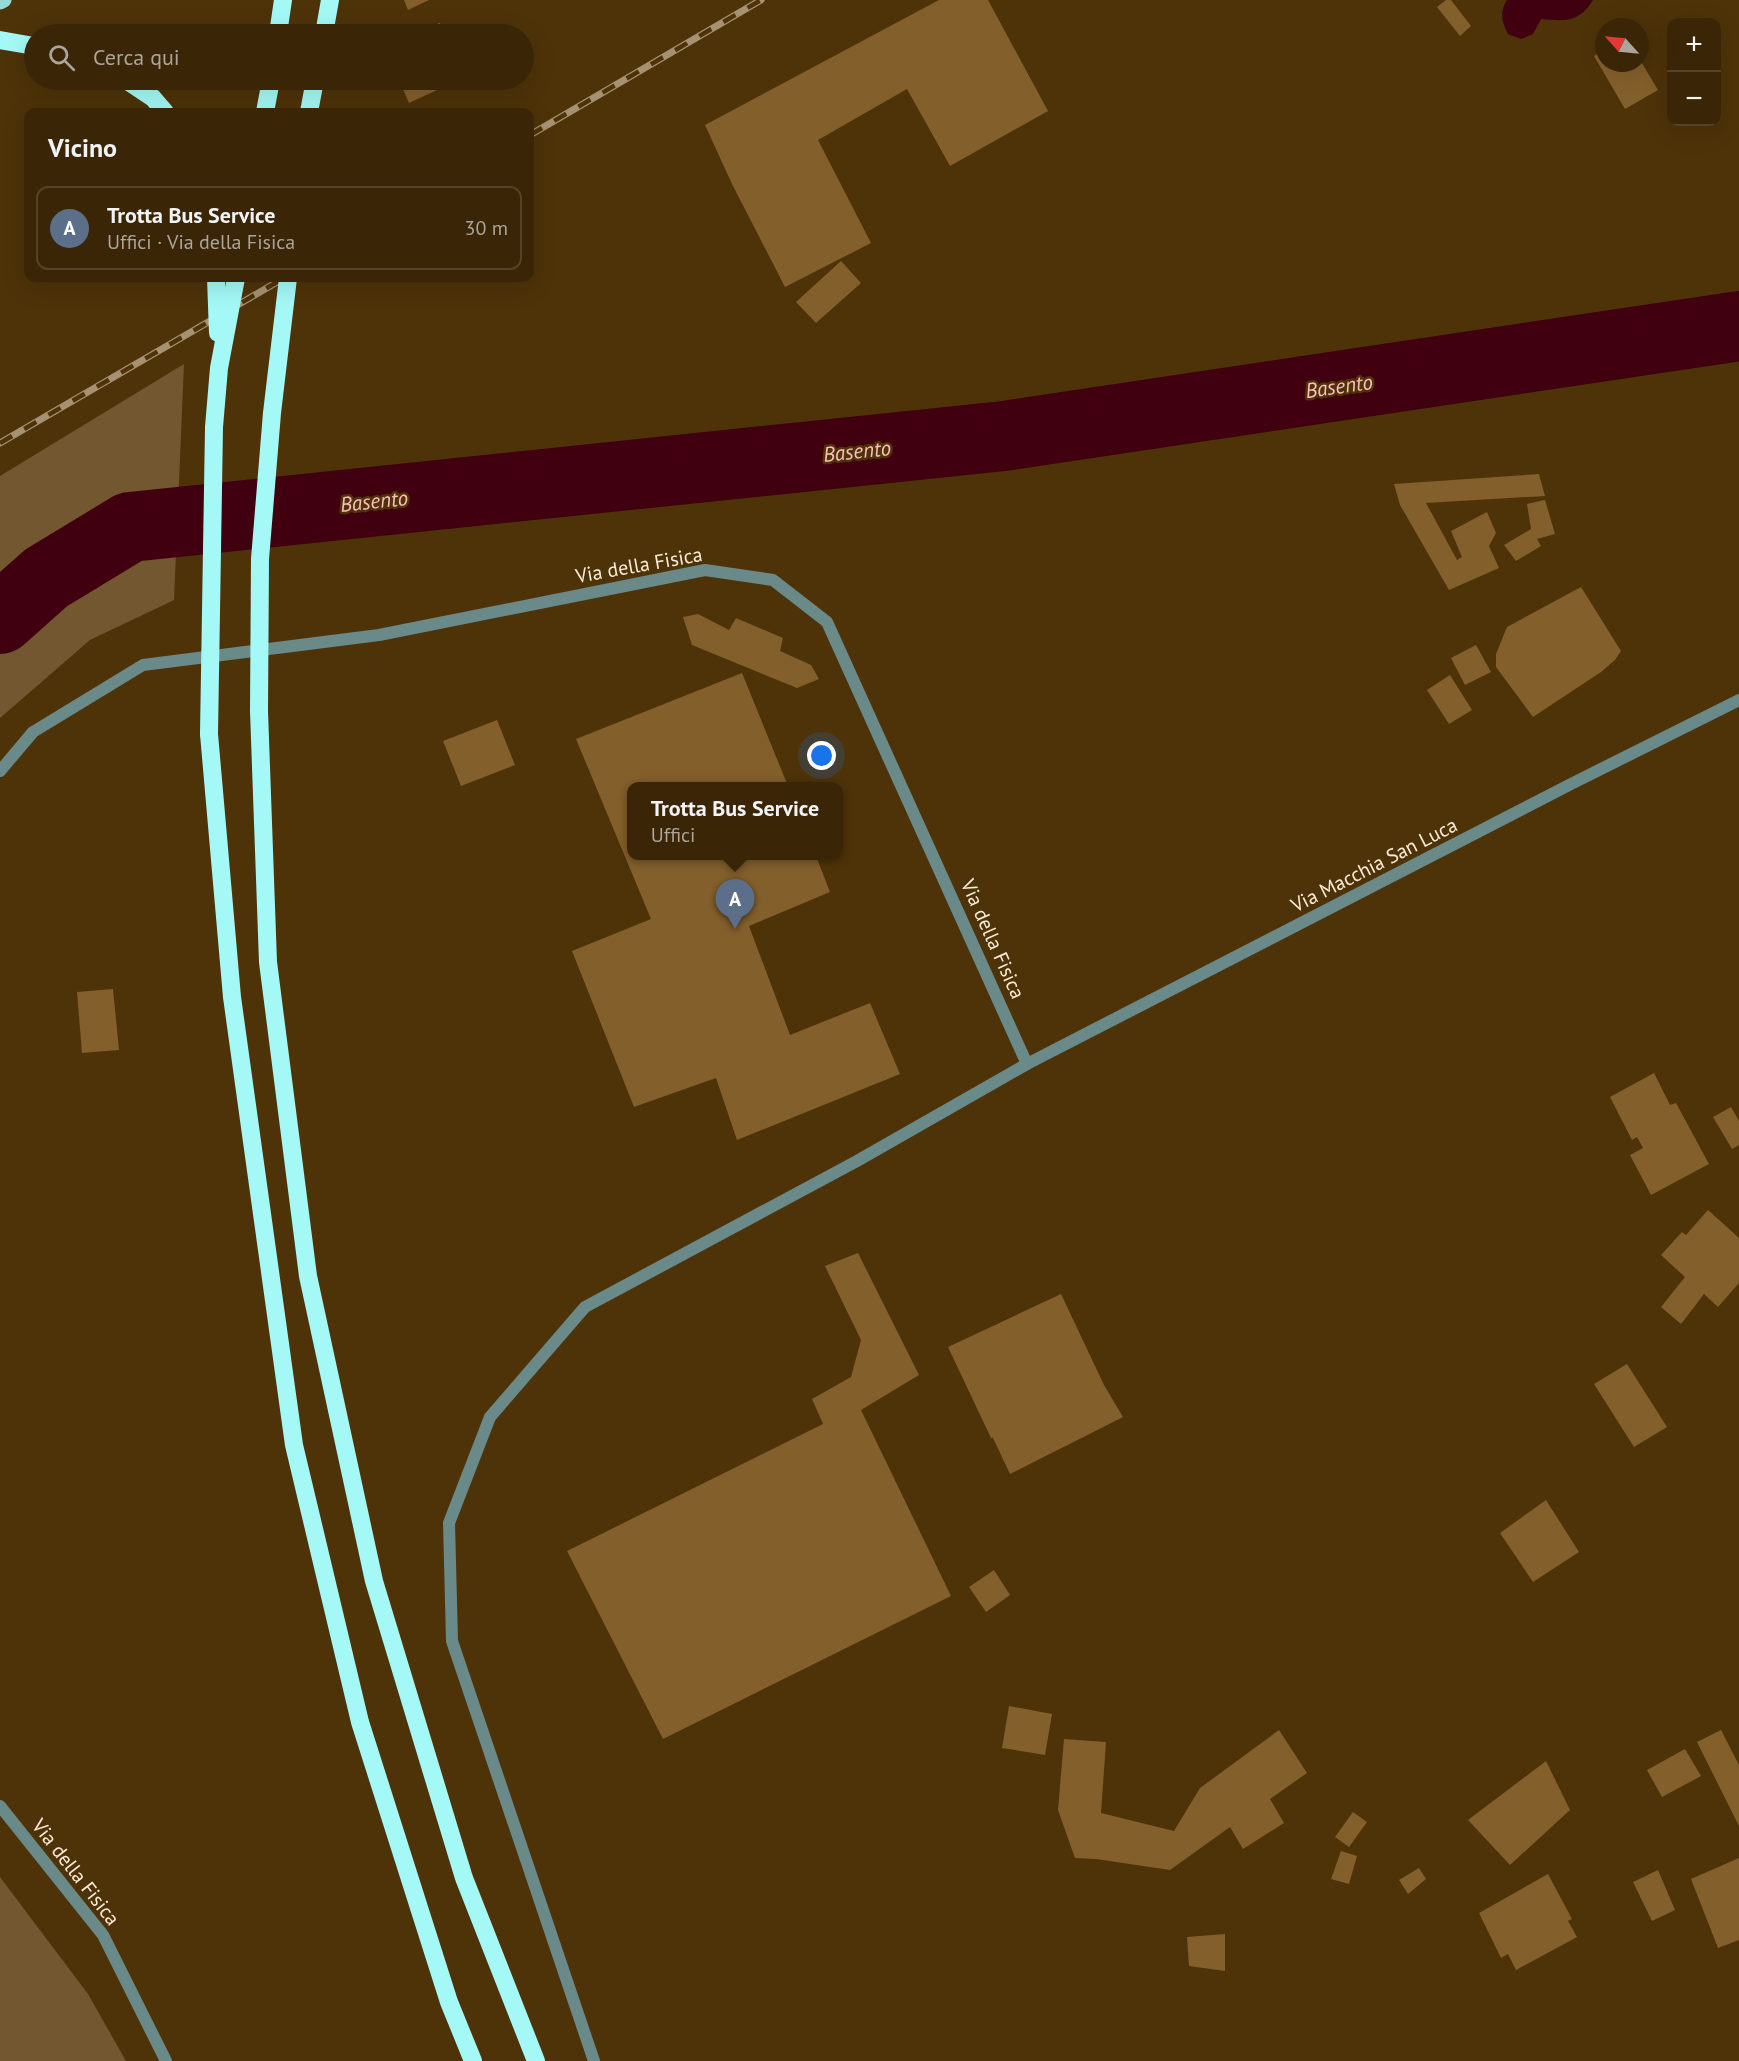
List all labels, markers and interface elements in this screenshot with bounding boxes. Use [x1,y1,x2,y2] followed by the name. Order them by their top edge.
[1595,18,1649,72] north arrow
[1667,18,1721,126] map controls
[1667,18,1721,72] button: +
[24,24,534,90] search box
[45,41,78,74] icon: search
[93,43,180,71] text: Cerca qui
[1667,72,1721,126] button: −
[48,131,117,164] text: Vicino
[107,201,275,229] text: Trotta Bus Service
[63,215,76,241] text: A
[465,215,508,241] text: 30 m
[107,229,295,255] text: Uffici · Via della Fisica
[1303,368,1375,404] water label: Basento
[822,434,892,468] water label: Basento
[339,484,409,518] water label: Basento
[573,541,704,589] street label: Via della Fisica
[807,741,836,770] your location
[627,782,843,860] popup
[651,794,819,822] text: Trotta Bus Service
[1286,812,1462,919] street label: Via Macchia San Luca
[651,822,695,848] text: Uffici
[955,874,1031,1003] street label: Via della Fisica
[716,880,754,929] pin: A
[26,1813,126,1931] street label: Via della Fisica

